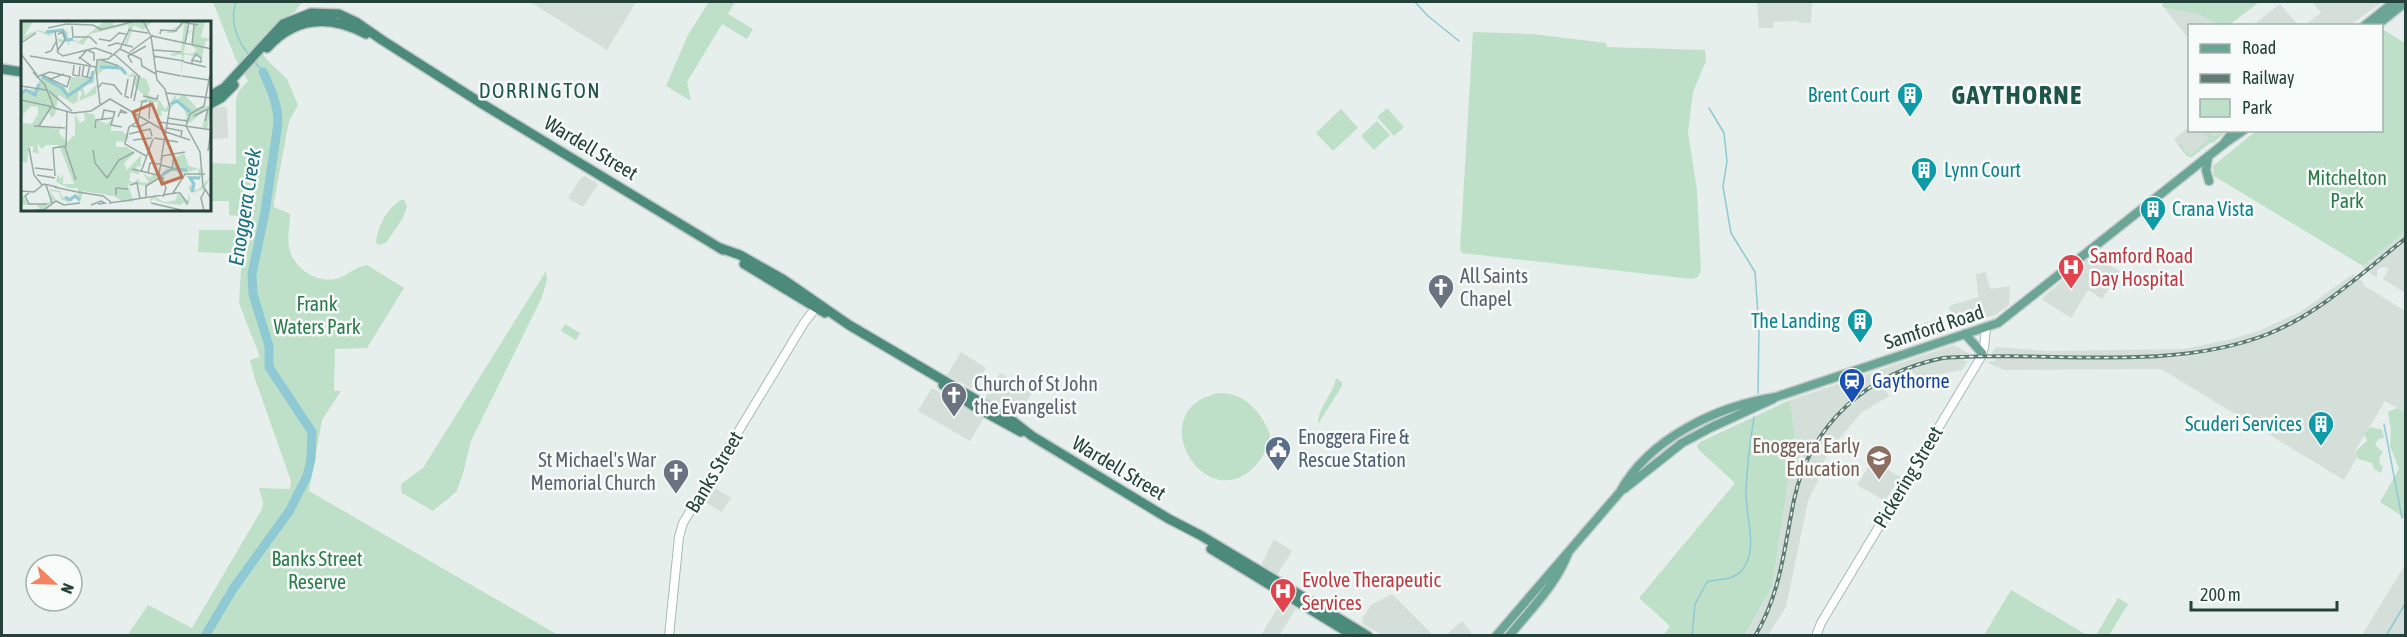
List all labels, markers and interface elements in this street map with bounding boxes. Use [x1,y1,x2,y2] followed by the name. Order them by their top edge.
[21,21,212,212] inset map
[2188,24,2383,132] legend
[2242,37,2276,58] text: Road
[2242,67,2294,88] text: Railway
[479,78,601,102] district label: DORRINGTON
[1895,80,1925,118] building icon: Brent Court
[1951,80,2083,110] district label: GAYTHORNE
[1808,83,1890,106] place label: Brent Court
[2242,97,2272,118] text: Park
[540,111,642,185] street label: Wardell Street
[223,146,265,267] water label: Enoggera Creek
[1909,155,1939,193] building icon: Lynn Court
[1944,158,2021,181] place label: Lynn Court
[2307,166,2387,212] park label: Mitchelton Park
[2138,194,2168,232] building icon: Crana Vista
[2172,197,2254,220] place label: Crana Vista
[2090,244,2193,290] place label: Samford Road Day Hospital
[2056,252,2086,290] hospital icon: Samford Road Day Hospital
[1460,264,1528,310] place label: All Saints Chapel
[1426,272,1456,310] church icon: All Saints Chapel
[274,292,361,338] park label: Frank Waters Park
[1881,300,1987,353] street label: Samford Road
[1845,306,1875,344] building icon: The Landing
[1751,309,1840,332] place label: The Landing
[1837,366,1867,404] station icon: Gaythorne
[1872,369,1950,392] place label: Gaythorne
[974,372,1098,418] place label: Church of St John the Evangelist
[939,380,969,418] church icon: Church of St John the Evangelist
[2306,409,2336,447] building icon: Scuderi Services
[2185,412,2302,435] place label: Scuderi Services
[1868,422,1947,532] street label: Pickering Street
[1298,425,1410,471] place label: Enoggera Fire & Rescue Station
[680,427,747,517] street label: Banks Street
[1068,431,1170,505] street label: Wardell Street
[1263,434,1293,472] public building icon: Enoggera Fire & Rescue Station
[1752,434,1860,480] place label: Enoggera Early Education
[1864,443,1894,481] school or university icon: Enoggera Early Education
[531,448,657,494] place label: St Michael's War Memorial Church
[661,457,691,495] church icon: St Michael's War Memorial Church
[272,547,363,593] park label: Banks Street Reserve
[24,553,84,613] north arrow
[1302,568,1441,614] place label: Evolve Therapeutic Services
[2191,574,2336,612] scale bar
[1268,576,1298,614] hospital icon: Evolve Therapeutic Services
[58,581,78,596] text: N
[2200,584,2241,605] text: 200 m

